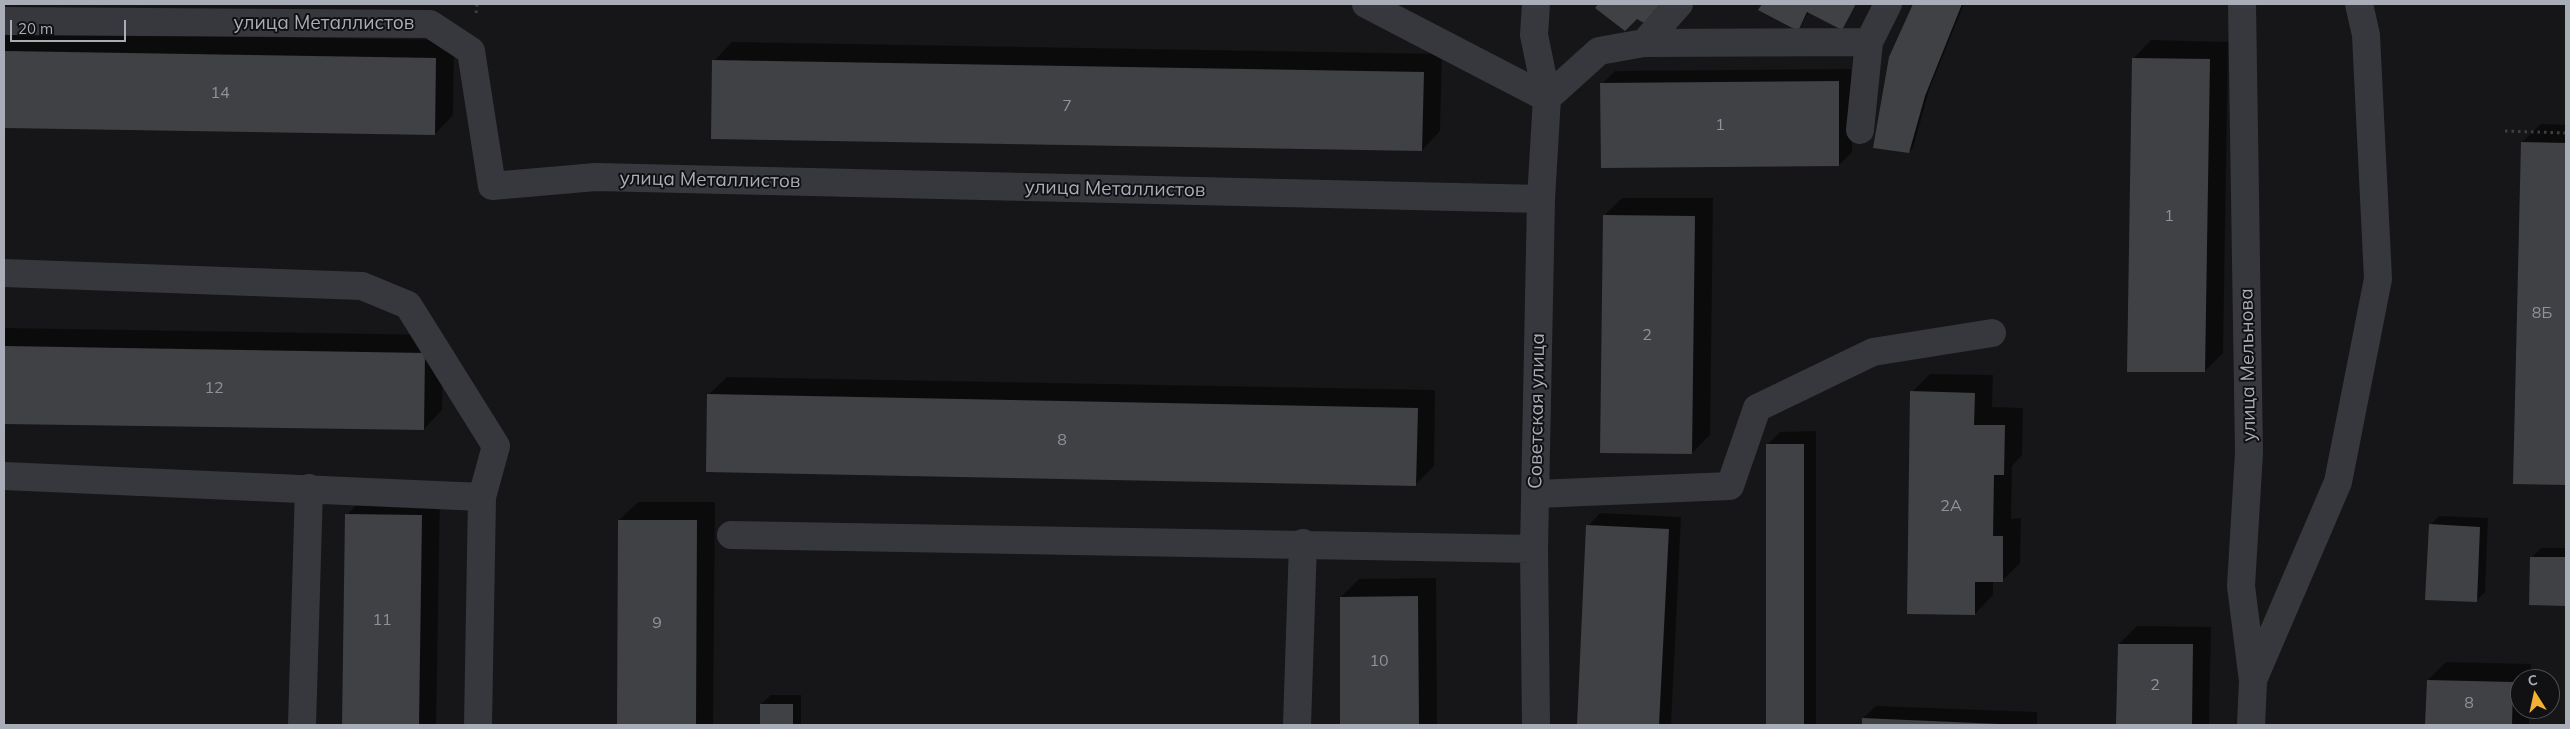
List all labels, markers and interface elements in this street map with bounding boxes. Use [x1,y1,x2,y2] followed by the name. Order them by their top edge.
[12,10,129,42] scale bar
[234,12,414,34] street label: улица Металлистов
[18,19,53,38] text: 20 m
[210,83,230,103] house number: 14
[1062,96,1072,116] house number: 7
[1715,115,1725,135] house number: 1
[619,167,801,193] street label: улица Металлистов
[1024,176,1206,202] street label: улица Металлистов
[2164,206,2174,226] house number: 1
[2235,288,2261,442] street label: улица Мельнова
[2532,303,2552,323] house number: 8Б
[1642,325,1652,345] house number: 2
[1524,333,1550,489] street label: Советская улица
[204,378,224,398] house number: 12
[1057,430,1067,450] house number: 8
[1940,496,1962,516] house number: 2А
[372,610,392,630] house number: 11
[652,613,662,633] house number: 9
[1369,651,1389,671] house number: 10
[2510,669,2560,719] north arrow
[2526,671,2539,690] text: С
[2150,675,2160,695] house number: 2
[2464,693,2474,713] house number: 8

